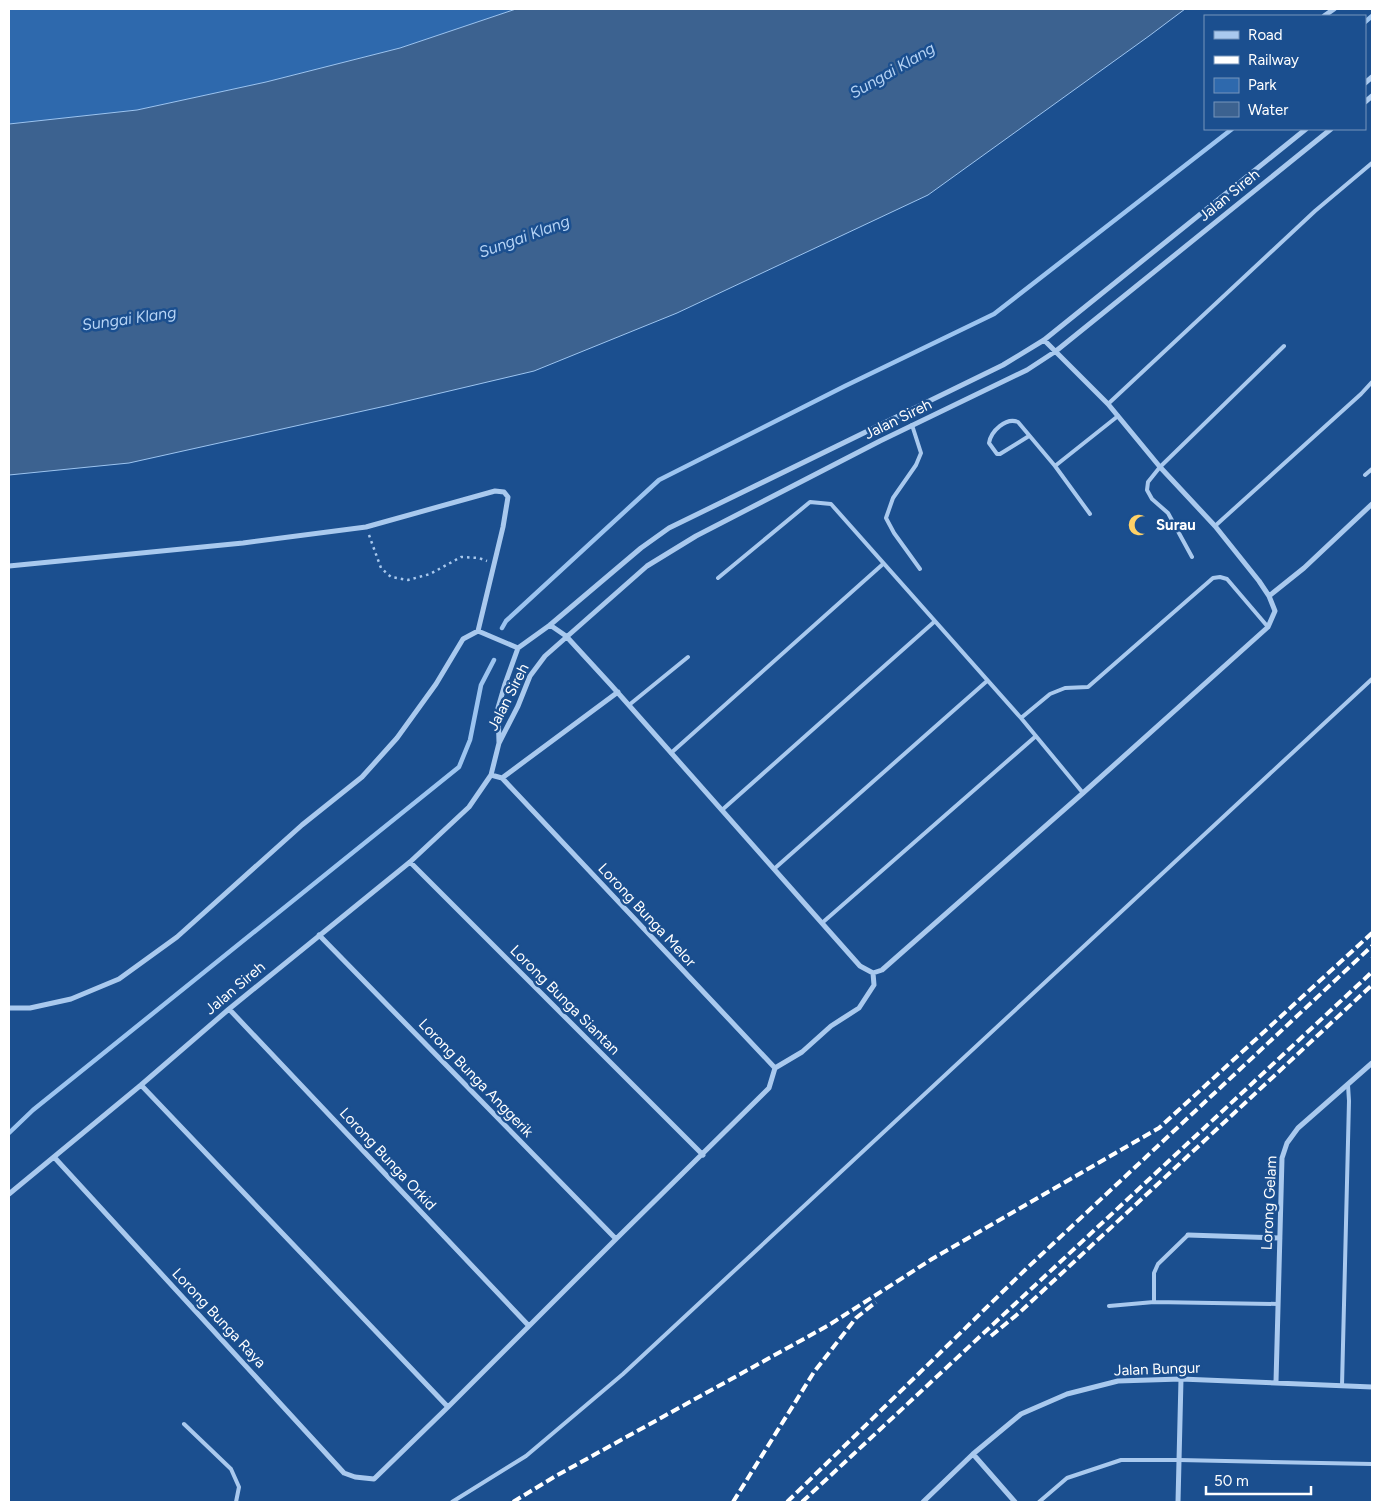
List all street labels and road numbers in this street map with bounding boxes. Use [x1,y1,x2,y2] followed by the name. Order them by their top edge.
[1195,165,1263,225] street label: Jalan Sireh
[861,395,935,443] street label: Jalan Sireh
[483,661,533,733] street label: Jalan Sireh
[594,859,700,971] street label: Lorong Bunga Melor
[506,941,624,1059] street label: Lorong Bunga Siantan
[201,958,269,1018] street label: Jalan Sireh
[415,1015,538,1141] street label: Lorong Bunga Anggerik
[336,1104,440,1214] street label: Lorong Bunga Orkid
[1258,1155,1280,1251] street label: Lorong Gelam
[168,1265,270,1371] street label: Lorong Bunga Raya
[1113,1358,1201,1380] street label: Jalan Bungur

